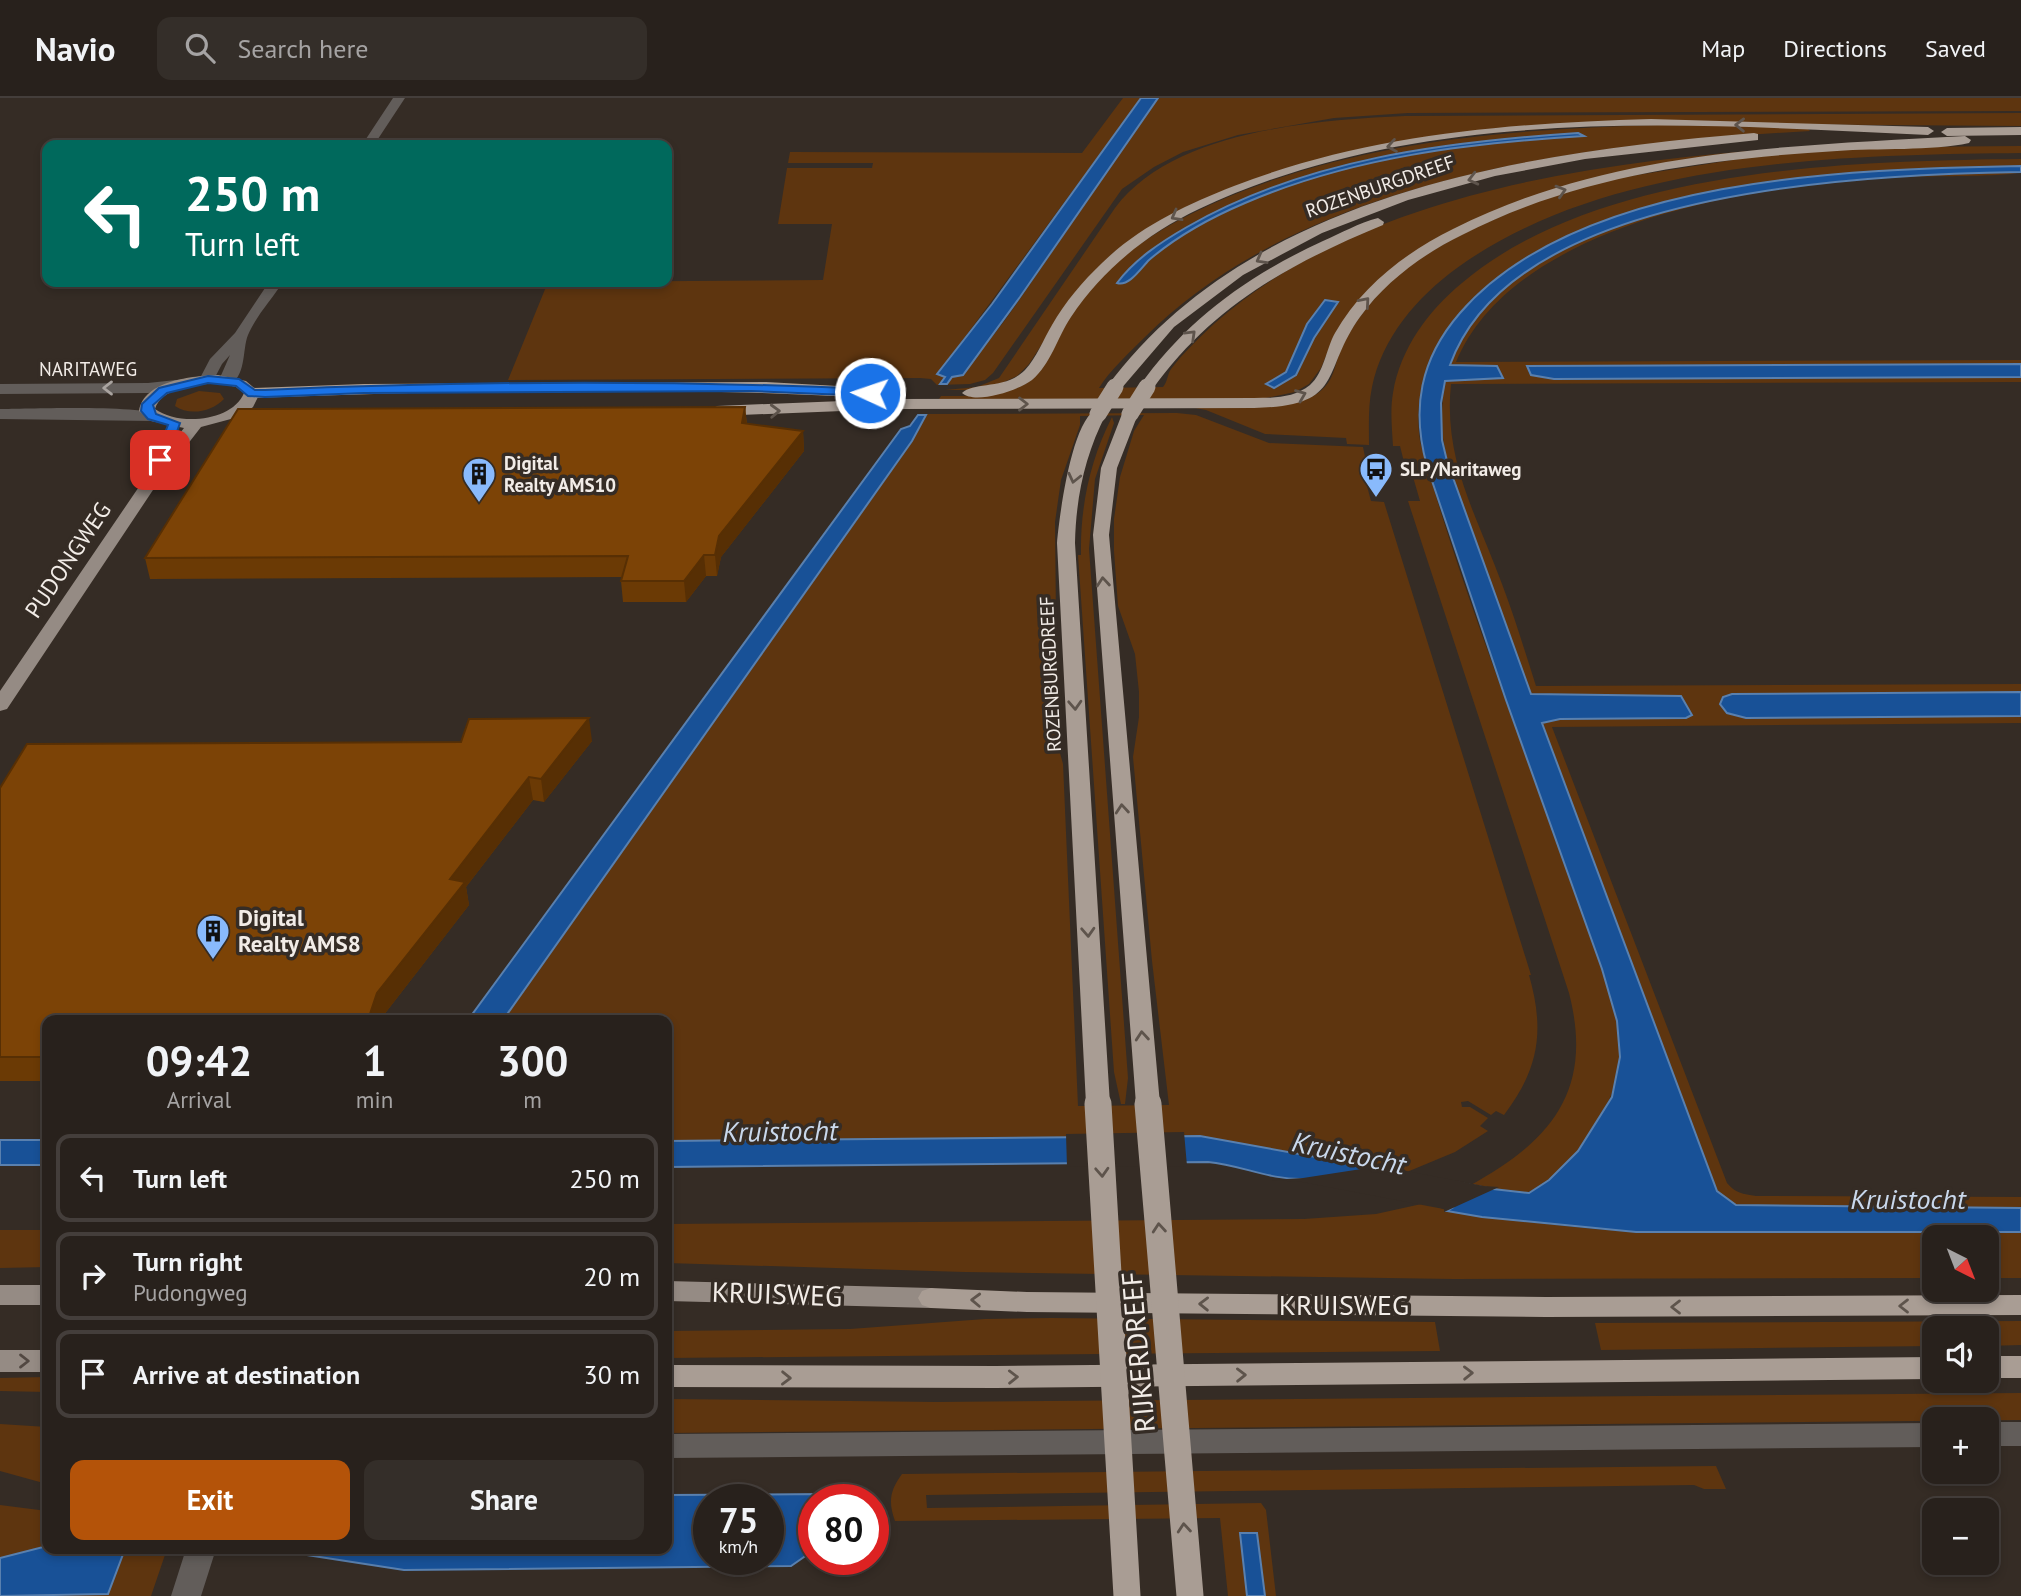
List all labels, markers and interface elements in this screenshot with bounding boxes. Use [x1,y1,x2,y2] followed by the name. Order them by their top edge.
[157,17,647,80] search box
[35,27,115,70] text: Navio
[181,29,219,67] icon: search
[237,32,369,65] text: Search here
[1701,33,1745,64] text: Map
[1783,33,1887,64] text: Directions
[1925,33,1986,64] text: Saved
[1735,117,1746,132] one-way arrow
[1386,138,1397,153] one-way arrow
[1302,149,1458,223] street label: ROZENBURGDREEF
[185,161,320,225] text: 250 m
[70,168,161,259] icon: left
[1468,171,1480,185] one-way arrow
[1555,185,1567,200] one-way arrow
[1171,208,1183,221] one-way arrow
[185,223,300,265] text: Turn left
[1256,251,1269,264] one-way arrow
[1357,297,1370,310] one-way arrow
[1183,330,1196,343] one-way arrow
[833,356,907,430] position arrow
[39,357,137,381] street label: NARITAWEG
[102,380,113,396] one-way arrow
[1294,389,1306,403] one-way arrow
[1018,396,1029,412] one-way arrow
[769,403,780,418] one-way arrow
[130,430,190,490] pin
[141,441,179,479] icon: arrive
[1357,450,1395,499] bus stop icon: SLP/Naritaweg
[504,451,616,497] place label: Digital Realty AMS10
[460,455,498,504] building icon: Digital Realty AMS10
[1400,457,1521,481] place label: SLP/Naritaweg
[1067,472,1082,484] one-way arrow
[18,496,117,623] street label: PUDONGWEG
[1096,576,1111,587] one-way arrow
[1034,596,1066,752] street label: ROZENBURGDREEF
[1067,699,1082,710] one-way arrow
[1115,803,1130,815] one-way arrow
[238,903,361,958] place label: Digital Realty AMS8
[194,912,232,961] building icon: Digital Realty AMS8
[1080,927,1095,938] one-way arrow
[1135,1030,1150,1041] one-way arrow
[146,1033,252,1088] text: 09:42
[363,1033,386,1088] text: 1
[497,1033,568,1088] text: 300
[167,1085,231,1114] text: Arrival
[356,1085,393,1114] text: min
[523,1085,542,1114] text: m
[722,1111,839,1150] water label: Kruistocht
[1289,1122,1411,1183] water label: Kruistocht
[74,1159,112,1197] icon: left
[133,1162,227,1195] text: Turn left
[569,1162,640,1195] text: 250 m
[1094,1167,1109,1178] one-way arrow
[1850,1180,1967,1217] water label: Kruistocht
[1152,1222,1167,1233] one-way arrow
[1922,1225,1998,1302] north arrow
[1922,1225,1999,1575] map controls
[133,1245,242,1278] text: Turn right
[74,1257,112,1295] icon: right
[584,1260,640,1293] text: 20 m
[1112,1270,1163,1434] street label: RIJKERDREEF
[711,1273,843,1314] street label: KRUISWEG
[133,1278,248,1307] text: Pudongweg
[1279,1286,1409,1323] street label: KRUISWEG
[971,1293,982,1308] one-way arrow
[1198,1296,1209,1312] one-way arrow
[1898,1298,1909,1314] one-way arrow
[1671,1299,1681,1315] one-way arrow
[1922,1316,1999,1393] button: sound
[19,1353,29,1369] one-way arrow
[74,1355,112,1393] icon: arrive
[133,1358,360,1391] text: Arrive at destination
[584,1358,640,1391] text: 30 m
[1463,1365,1474,1380] one-way arrow
[1236,1367,1247,1383] one-way arrow
[1009,1369,1019,1385] one-way arrow
[781,1370,792,1386] one-way arrow
[1922,1407,1999,1484] button: +
[70,1460,350,1540] button: Exit
[364,1460,644,1540] button: Share
[798,1484,889,1575] speed limit sign: 80
[719,1497,758,1543] text: 75
[1922,1498,1999,1575] button: −
[1177,1522,1192,1533] one-way arrow
[719,1535,758,1558] text: km/h

